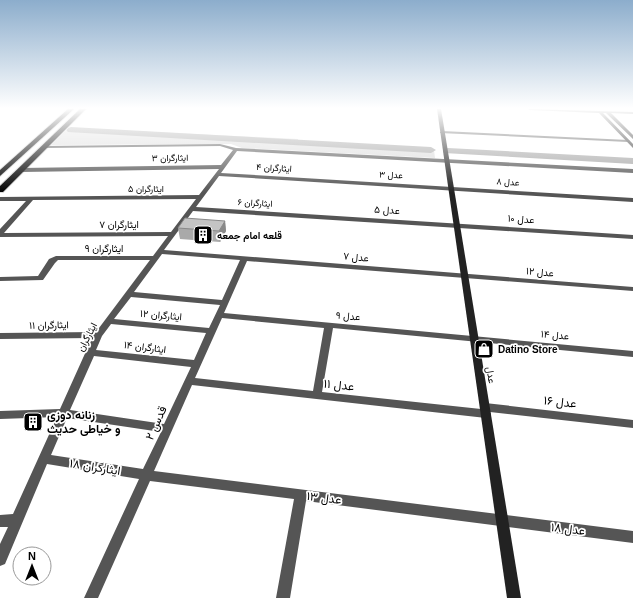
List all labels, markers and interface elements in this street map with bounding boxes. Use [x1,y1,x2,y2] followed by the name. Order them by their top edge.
[152,153,188,164] street label: ایثارگران ۳
[256,162,292,175] street label: ایثارگران ۴
[379,169,403,181] street label: عدل ۳
[496,176,520,188] street label: عدل ۸
[128,184,164,195] street label: ایثارگران ۵
[237,197,273,210] street label: ایثارگران ۶
[374,204,400,216] street label: عدل ۵
[507,213,535,225] street label: عدل ۱۰
[99,219,139,231] street label: ایثارگران ۷
[192,224,214,246] building icon: قلعه امام جمعه
[217,230,282,242] place label: قلعه امام جمعه
[85,243,123,255] street label: ایثارگران ۹
[343,250,369,264] street label: عدل ۷
[526,265,554,279] street label: عدل ۱۲
[140,308,182,323] street label: ایثارگران ۱۲
[335,309,361,323] street label: عدل ۹
[29,319,69,332] street label: ایثارگران ۱۱
[75,321,100,354] street label: ایثارگران
[540,328,570,342] street label: عدل ۱۴
[473,338,495,360] shop icon: Datino Store
[123,339,167,356] street label: ایثارگران ۱۴
[498,344,558,355] place label: Datino Store
[484,366,498,384] street label: عدل
[323,376,355,395] street label: عدل ۱۱
[543,393,577,412] street label: عدل ۱۶
[142,404,171,443] street label: قدس ۲
[47,408,121,437] place label: زنانه دوزی و خیاطی حدیث
[22,411,44,433] building icon: زنانه دوزی و خیاطی حدیث
[68,456,121,479] street label: ایثارگران ۱۸
[306,489,342,508] street label: عدل ۱۳
[550,520,586,539] street label: عدل ۱۸
[12,546,52,586] north arrow
[28,550,36,562] text: N

